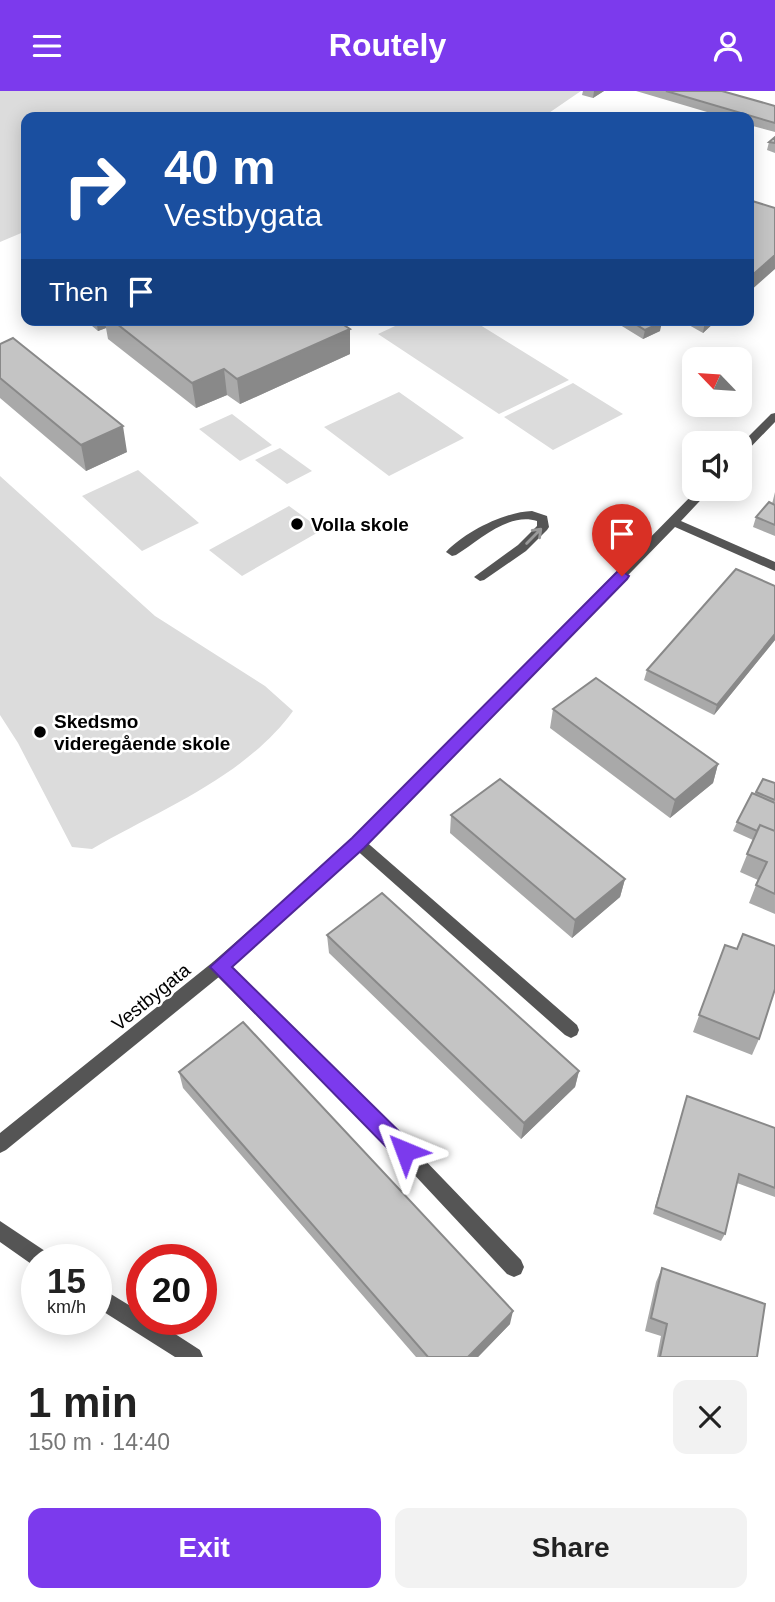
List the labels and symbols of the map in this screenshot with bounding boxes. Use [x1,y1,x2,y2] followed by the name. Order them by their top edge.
[682,347,752,417] north arrow
[592,504,652,576] pin
[311,514,409,535] place label: Volla skole
[289,516,305,532] marker: Volla skole
[525,527,542,544] one-way arrow
[54,711,230,754] place label: Skedsmo videregående skole
[32,724,48,740] marker: Skedsmo videregående skole
[108,959,194,1035] street label: Vestbygata
[368,1114,442,1188] position arrow
[126,1244,217,1335] speed limit sign: 20

